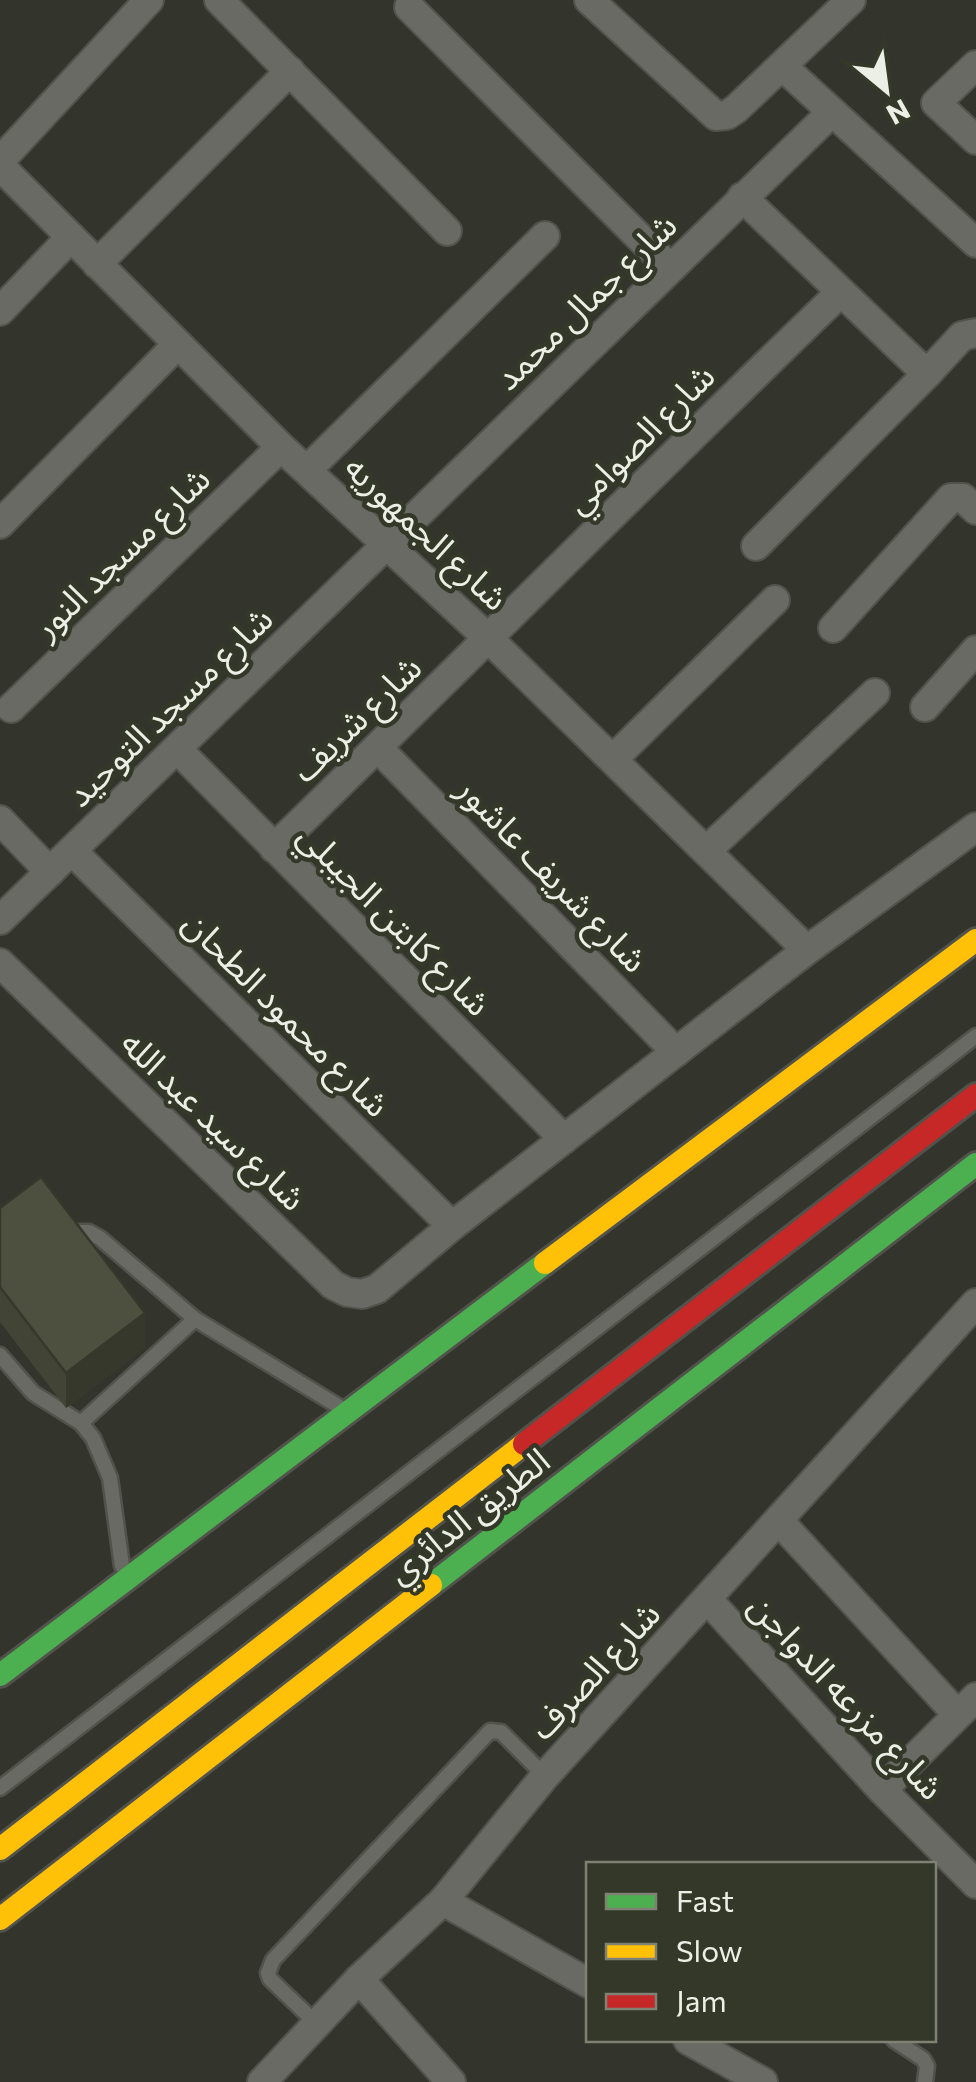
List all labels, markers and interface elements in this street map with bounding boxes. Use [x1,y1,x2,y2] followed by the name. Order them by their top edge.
[836,40,936,140] north arrow
[881,93,916,133] text: N
[484,202,689,403] street label: شارع جمال محمد
[554,353,728,527] street label: شارع الصوامي
[332,444,519,623] street label: شارع الجمهوريه
[22,456,222,652] street label: شارع مسجد النور
[56,596,285,819] street label: شارع مسجد التوحيد
[281,645,434,794] street label: شارع شريف
[444,765,658,985] street label: شارع شريف عاشور
[285,813,501,1029] street label: شارع كابتن الجيبلي
[171,900,400,1129] street label: شارع محمود الطحان
[109,1020,316,1223] street label: شارع سيد عبد الله
[377,1437,562,1597] street label: الطريق الدائري
[736,1583,955,1812] street label: شارع مزرعه الدواجن
[518,1591,673,1752] street label: شارع الصرف
[586,1862,936,2042] legend
[676,1881,734,1918] text: Fast
[676,1931,743,1968] text: Slow
[676,1981,727,2018] text: Jam

